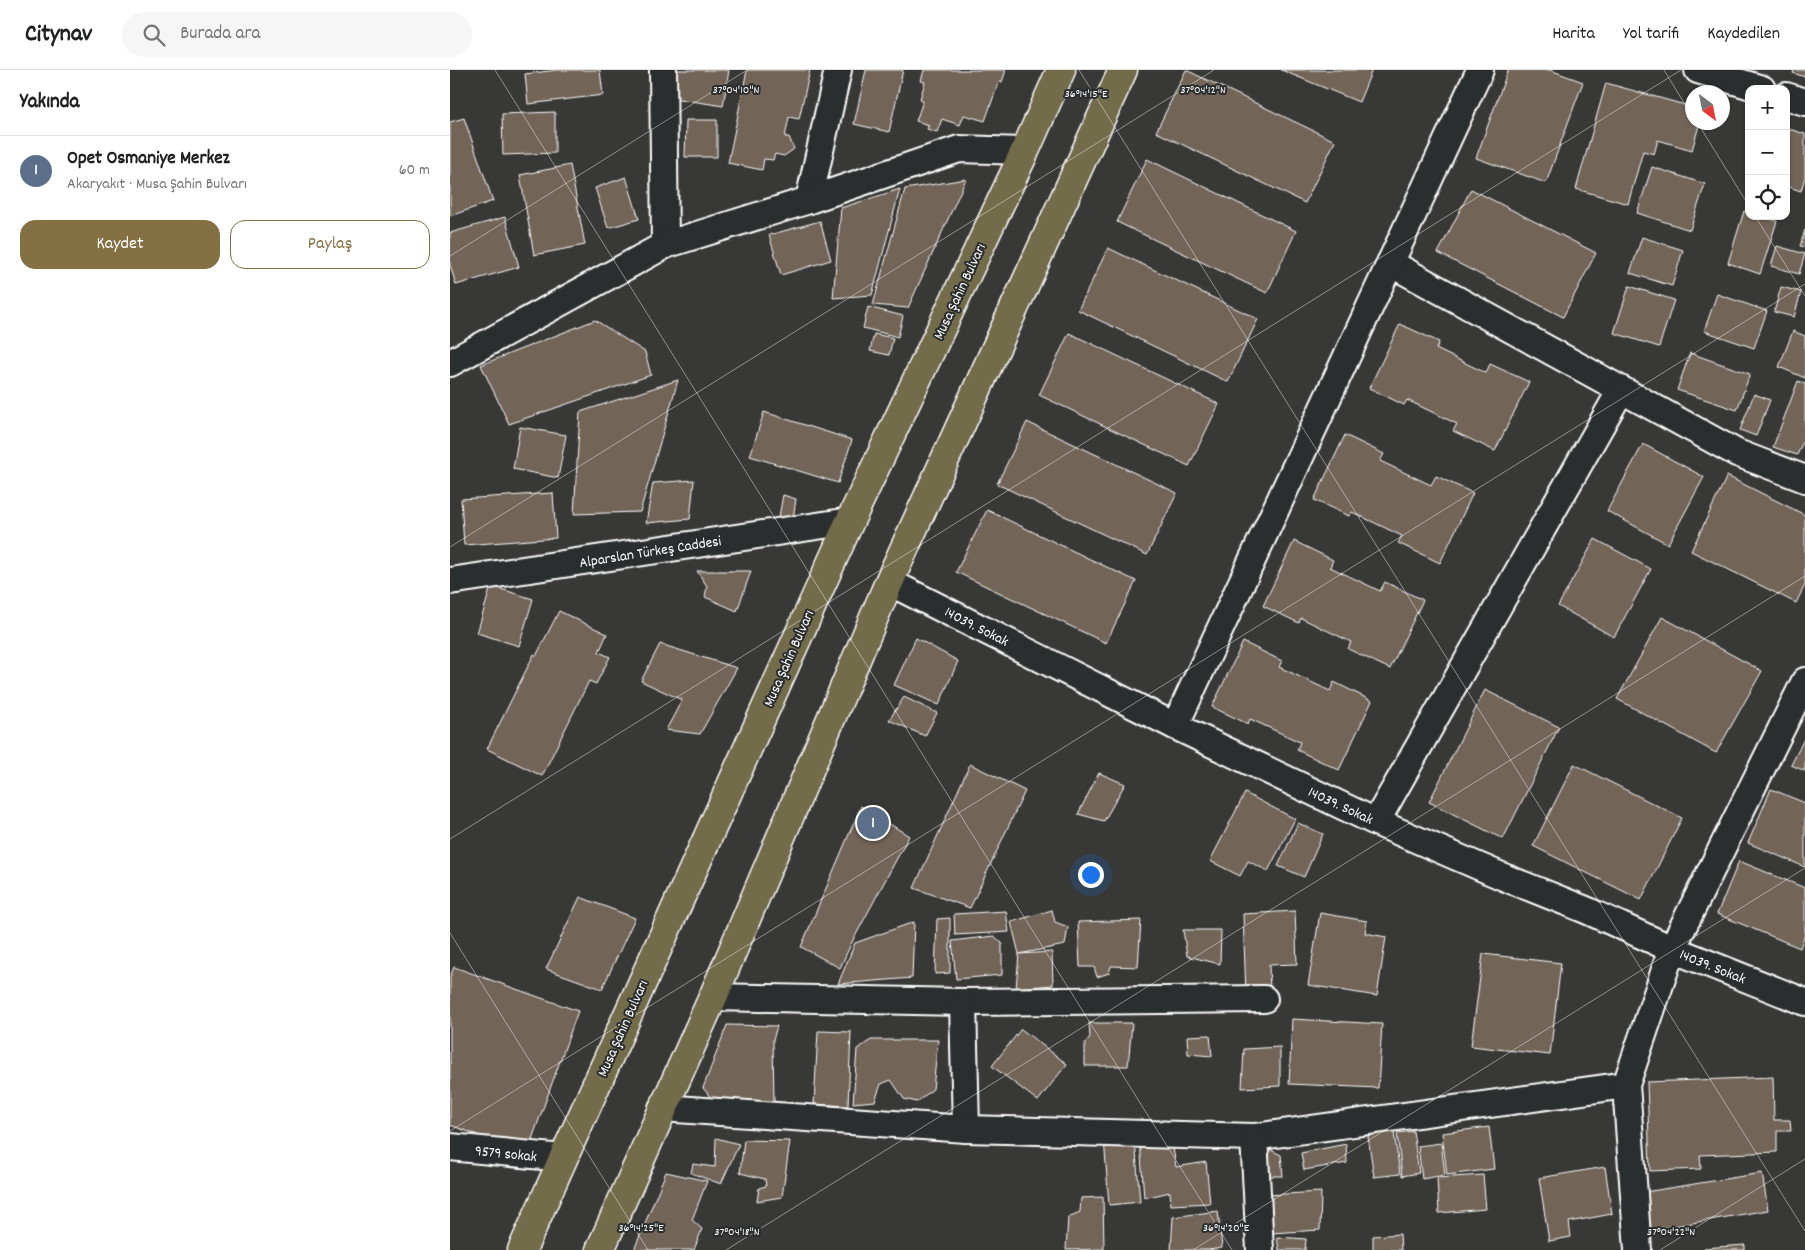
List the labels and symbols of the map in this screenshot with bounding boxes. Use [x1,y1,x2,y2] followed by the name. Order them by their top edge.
[712,82,760,99] text: 37°04'10"N
[1180,82,1226,99] text: 37°04'12"N
[1685,85,1730,130] north arrow
[1065,86,1108,103] text: 36°14'15"E
[929,240,993,344] street label: Musa Şahin Bulvarı
[578,531,723,575] street label: Alparslan Türkeş Caddesi
[940,602,1012,653] street label: 14039. Sokak
[759,607,821,711] street label: Musa Şahin Bulvarı
[1304,782,1376,832] street label: 14039. Sokak
[857,804,889,842] pin: 1
[1078,862,1104,888] your location
[1676,945,1749,991] street label: 14039. Sokak
[593,977,655,1081] street label: Musa Şahin Bulvarı
[474,1141,538,1169] street label: 9579 sokak
[618,1220,664,1237] text: 36°14'25"E
[1203,1220,1250,1237] text: 36°14'20"E
[714,1224,760,1241] text: 37°04'18"N
[1647,1224,1695,1241] text: 37°04'22"N

